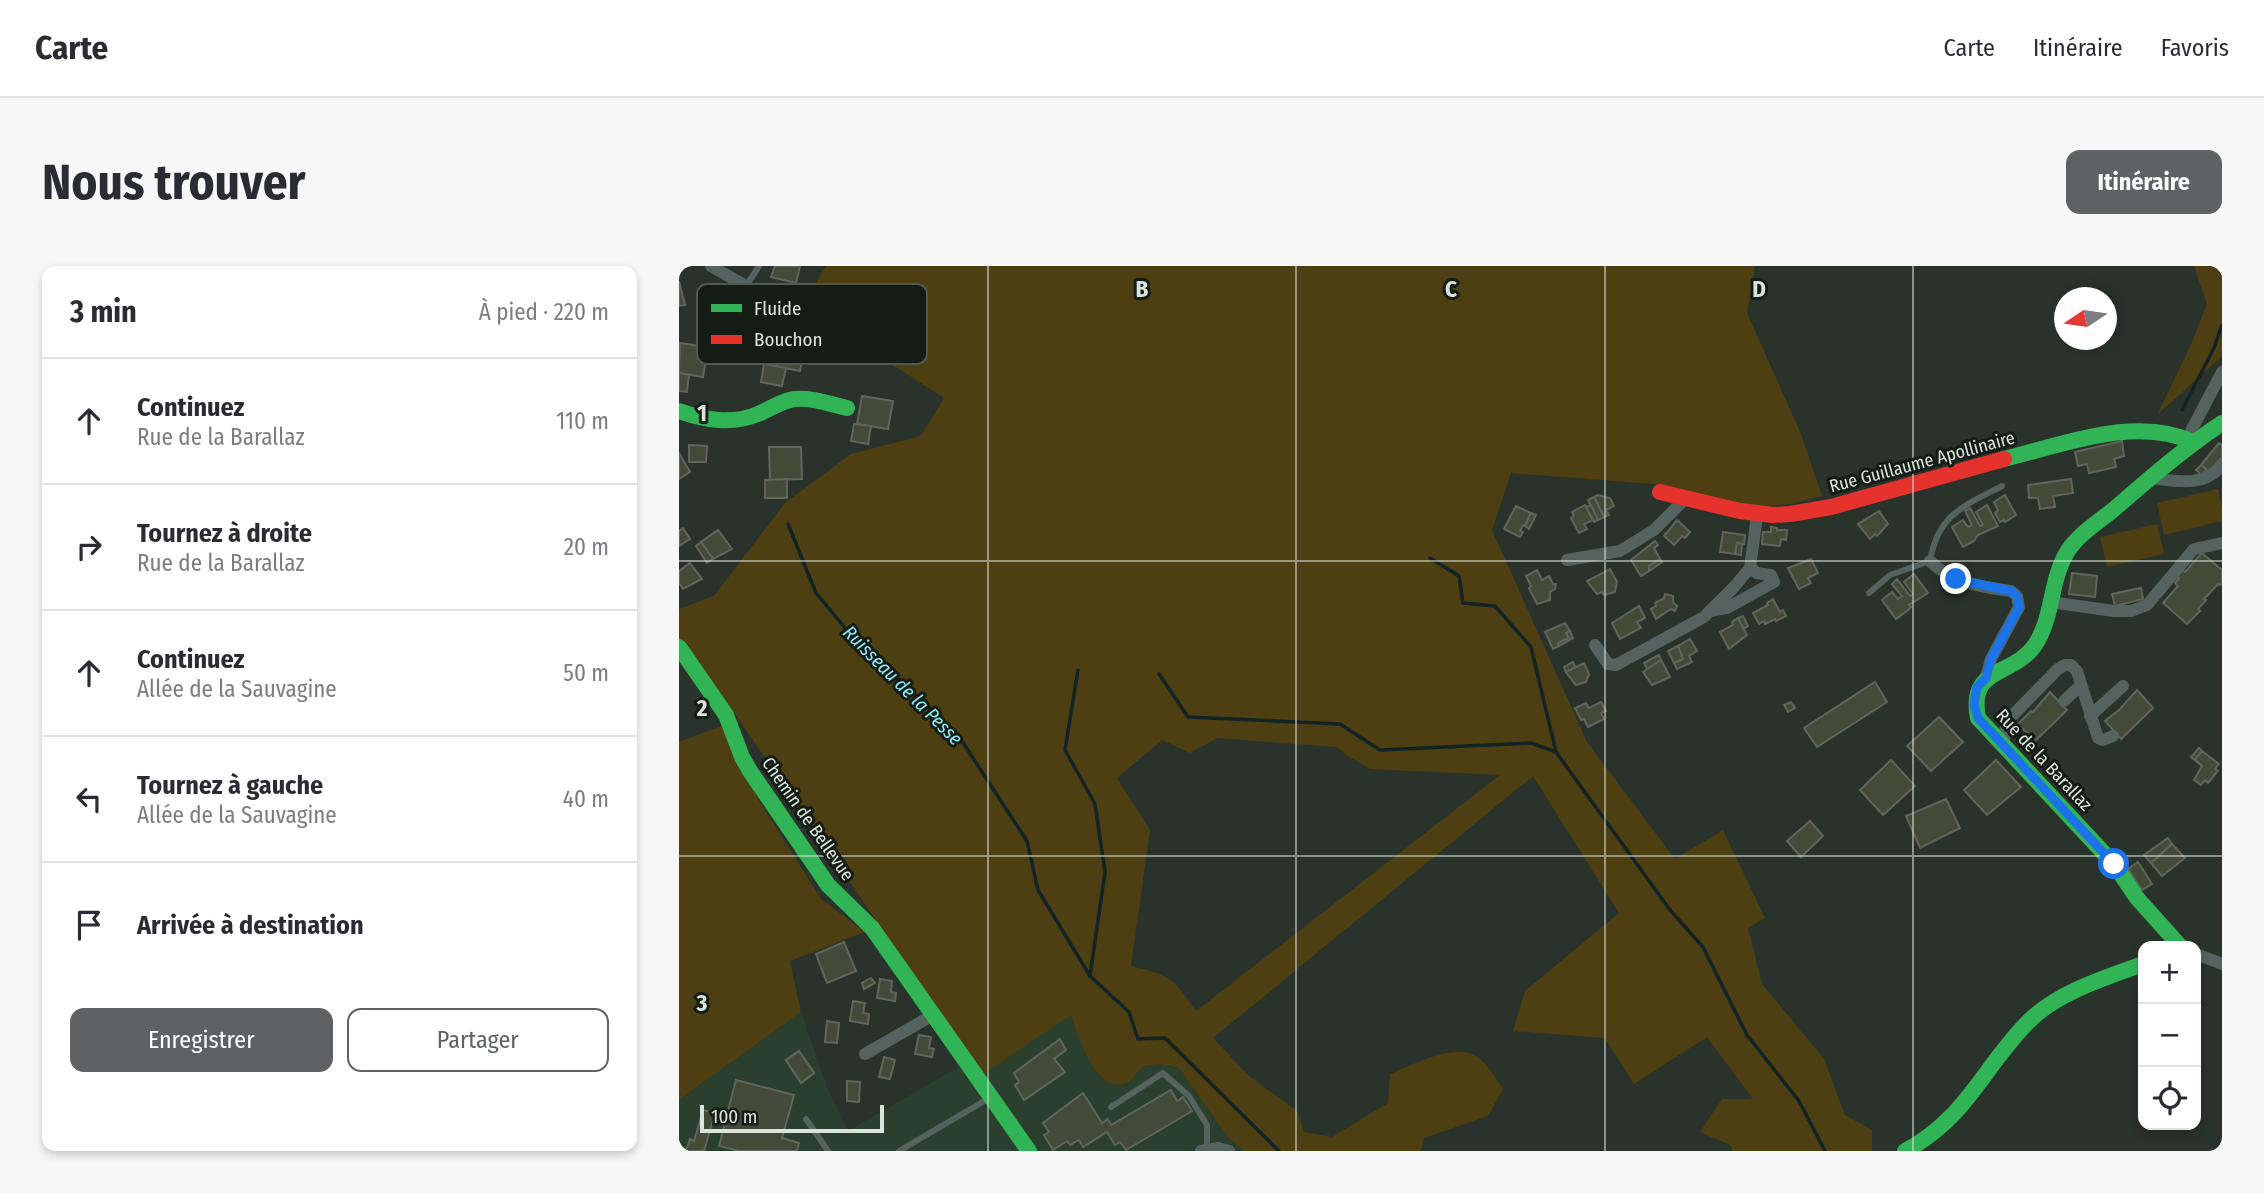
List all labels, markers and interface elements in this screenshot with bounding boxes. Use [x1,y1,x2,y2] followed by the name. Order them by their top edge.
[35,28,108,68] text: Carte
[1944,34,1995,62] text: Carte
[2033,34,2123,62] text: Itinéraire
[2161,34,2229,62] text: Favoris
[2066,150,2222,214] button: Itinéraire
[42,153,305,212] text: Nous trouver
[1136,275,1149,303] text: B
[1445,275,1457,303] text: C
[1752,275,1766,303] text: D
[697,284,927,364] legend
[2054,287,2117,350] north arrow
[70,294,137,330] text: 3 min
[754,297,801,320] text: Fluide
[479,298,609,326] text: À pied · 220 m
[754,328,822,351] text: Bouchon
[137,392,244,423] text: Continuez
[697,399,707,427] text: 1
[70,402,108,440] icon: ahead
[556,407,609,435] text: 110 m
[137,423,305,451] text: Rue de la Barallaz
[1827,427,2017,497] street label: Rue Guillaume Apollinaire
[137,518,312,549] text: Tournez à droite
[70,528,108,566] icon: right
[564,533,609,561] text: 20 m
[137,549,305,577] text: Rue de la Barallaz
[1940,563,1971,594] route end
[838,621,967,750] water label: Ruisseau de la Pesse
[137,644,244,675] text: Continuez
[70,654,108,692] icon: ahead
[563,659,609,687] text: 50 m
[137,675,337,703] text: Allée de la Sauvagine
[696,694,708,722] text: 2
[1991,705,2097,815] street label: Rue de la Barallaz
[757,753,859,885] street label: Chemin de Bellevue
[137,770,323,801] text: Tournez à gauche
[70,780,108,818] icon: left
[563,785,609,813] text: 40 m
[137,801,337,829] text: Allée de la Sauvagine
[2098,848,2129,879] route start
[70,906,108,944] icon: arrive
[137,910,364,941] text: Arrivée à destination
[2138,941,2201,1130] map controls
[2138,941,2201,1004] button: +
[696,989,708,1017] text: 3
[2138,1004,2201,1067] button: −
[70,1008,333,1072] button: Enregistrer
[347,1008,609,1072] button: Partager
[2138,1067,2201,1130] button: locate
[700,1102,884,1134] scale bar
[711,1105,757,1128] text: 100 m

